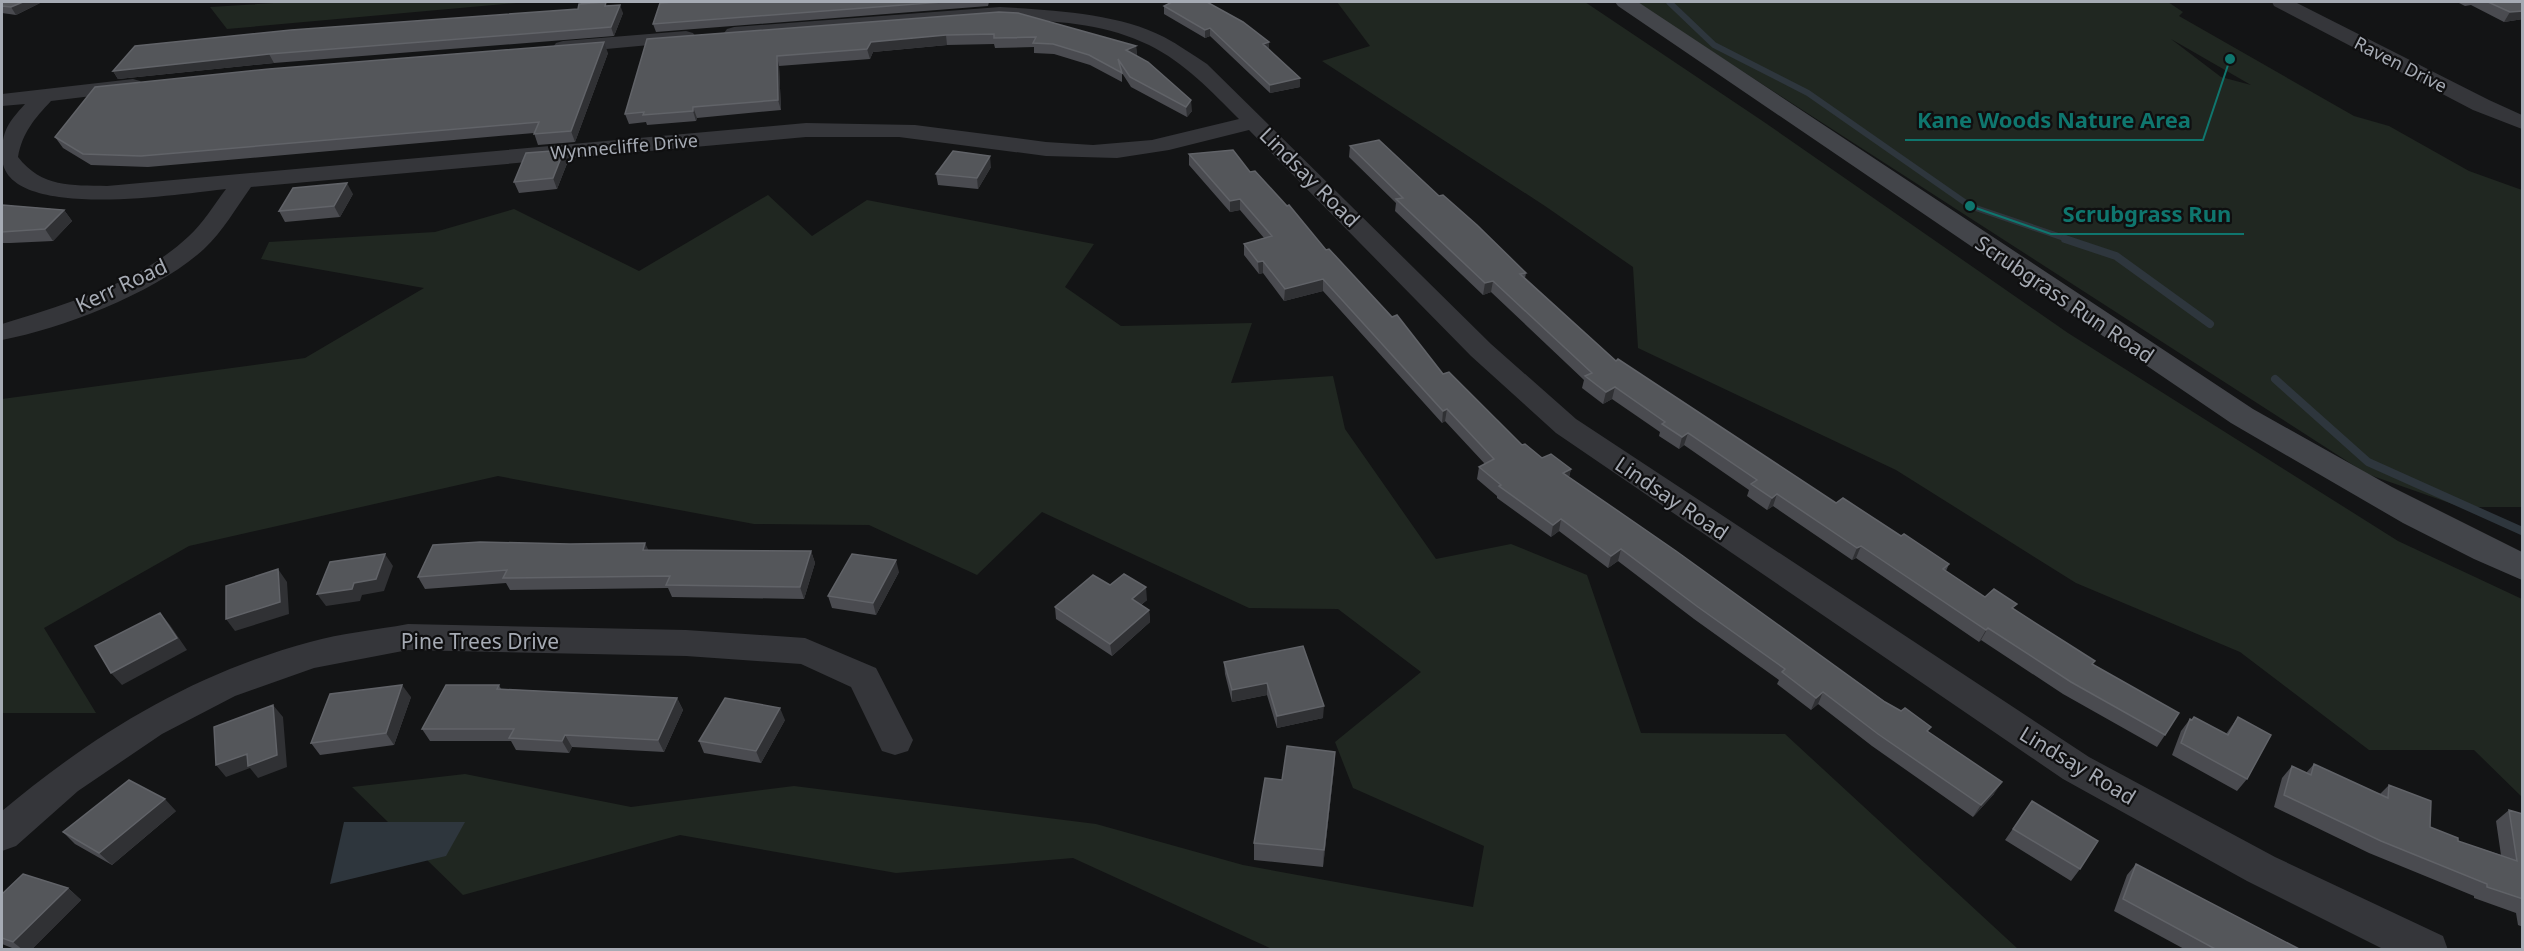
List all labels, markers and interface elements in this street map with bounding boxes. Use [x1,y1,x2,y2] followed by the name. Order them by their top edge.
[2351,30,2451,98] street label: Raven Drive
[1905,100,2203,140] callout: Kane Woods Nature Area
[1917,104,2191,134] text: Kane Woods Nature Area
[1254,121,1366,233] street label: Lindsay Road
[549,128,699,164] street label: Wynnecliffe Drive
[2051,194,2244,234] callout: Scrubgrass Run
[2063,198,2231,228] text: Scrubgrass Run
[1970,229,2160,369] street label: Scrubgrass Run Road
[71,252,171,318] street label: Kerr Road
[1610,450,1734,546] street label: Lindsay Road
[401,627,559,655] street label: Pine Trees Drive
[2015,719,2141,811] street label: Lindsay Road

